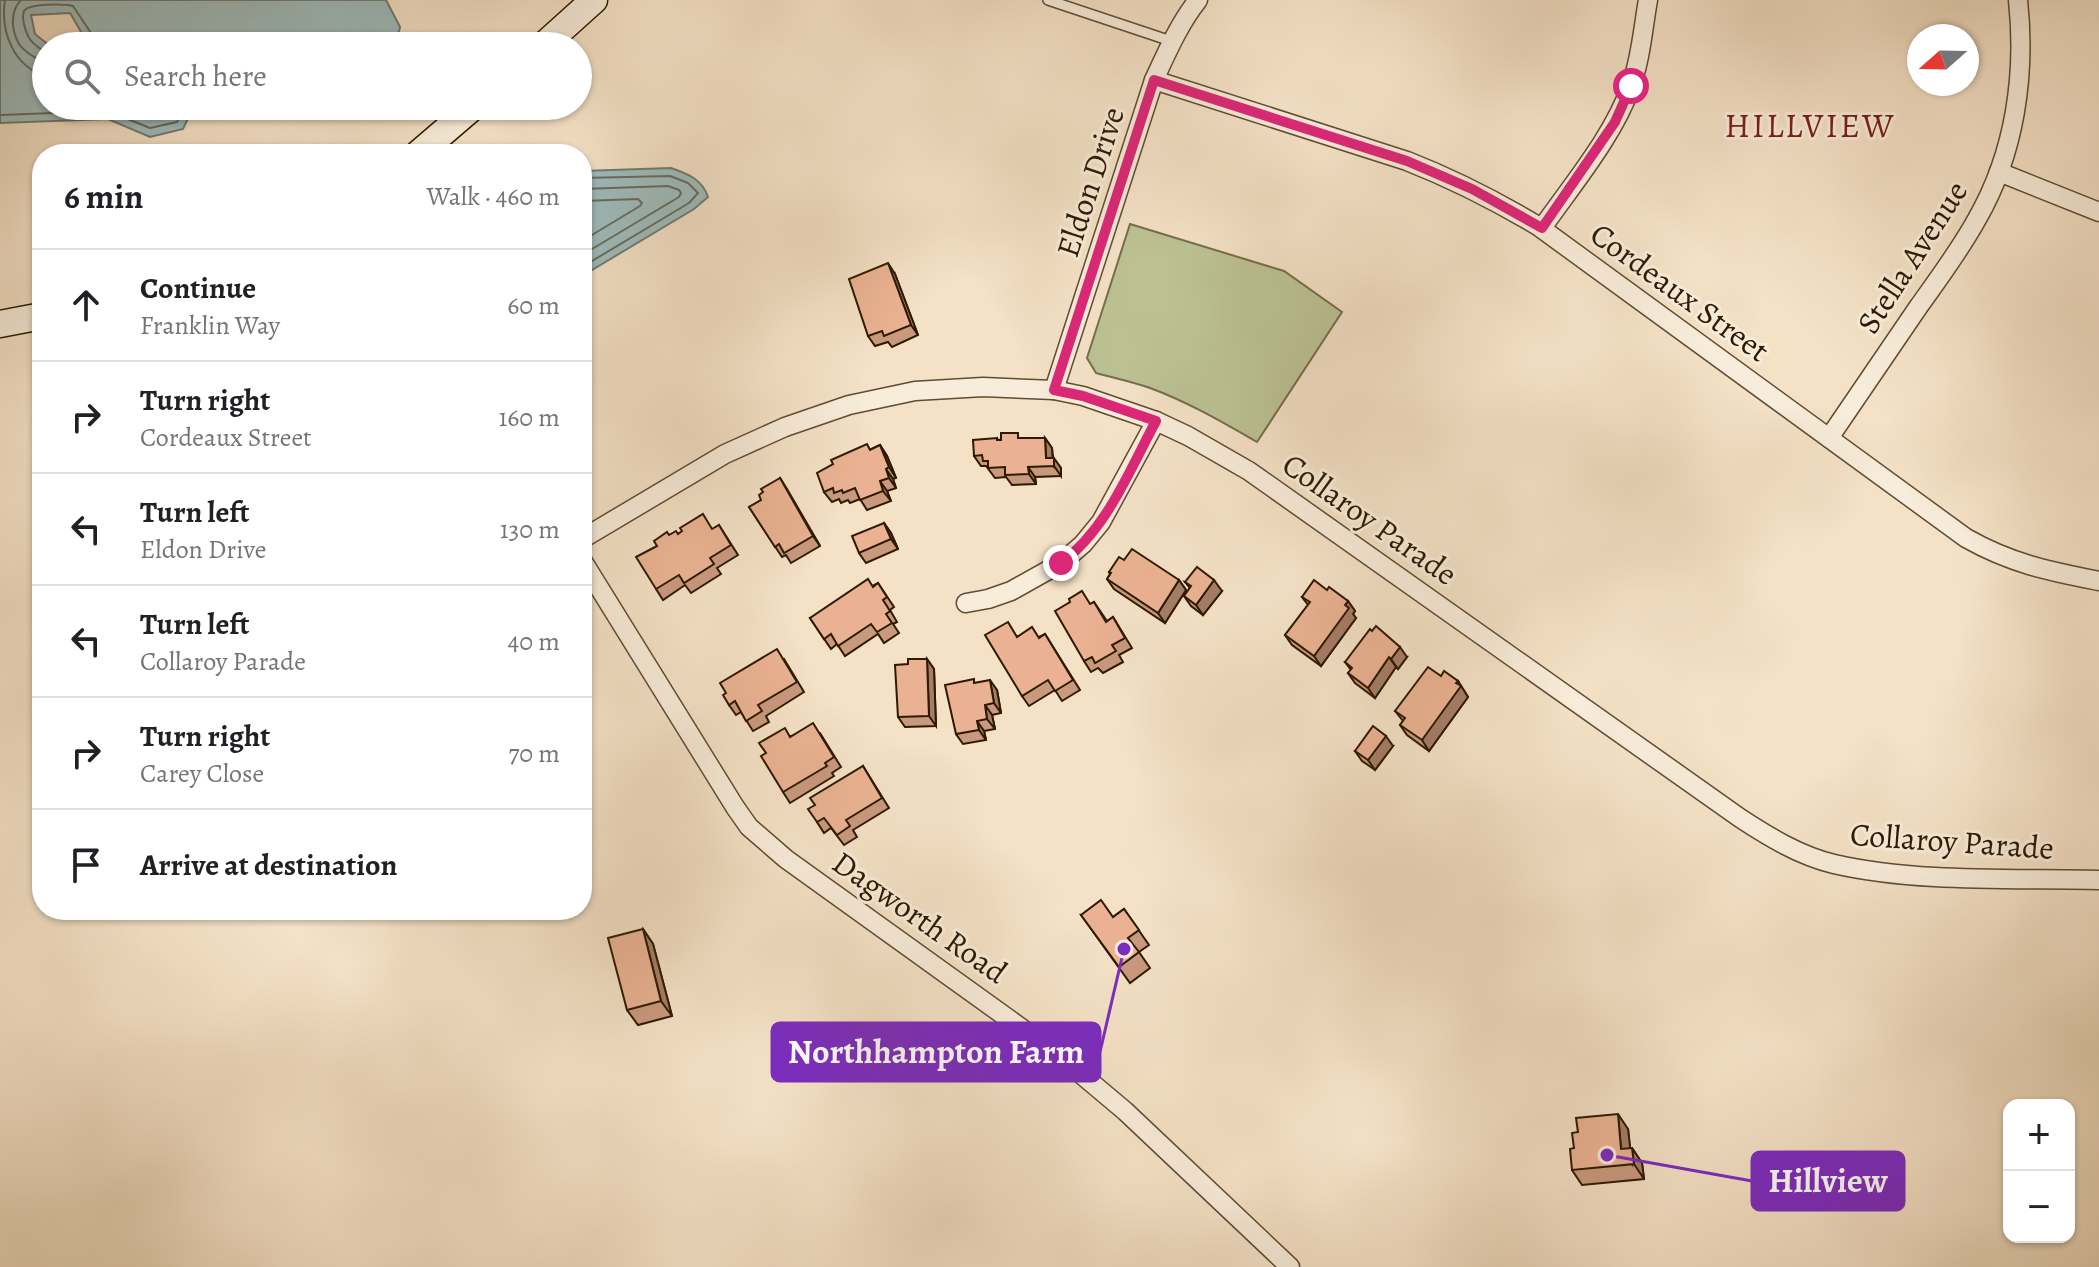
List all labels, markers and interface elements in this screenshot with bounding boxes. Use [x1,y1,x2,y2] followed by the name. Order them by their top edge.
[1907,24,1979,96] north arrow
[32,32,592,120] search box
[60,54,104,98] icon: search
[124,56,267,96] text: Search here
[1613,68,1649,104] route start
[1045,101,1135,263] street label: Eldon Drive
[1724,102,1896,149] district label: HILLVIEW
[1846,172,1978,342] street label: Stella Avenue
[64,173,143,220] text: 6 min
[427,179,560,214] text: Walk · 460 m
[1582,212,1778,372] street label: Cordeaux Street
[140,268,256,308] text: Continue
[64,283,108,327] icon: ahead
[507,288,560,323] text: 60 m
[140,308,280,343] text: Franklin Way
[140,380,270,420] text: Turn right
[64,395,108,439] icon: right
[498,400,560,435] text: 160 m
[140,420,312,455] text: Cordeaux Street
[1274,442,1466,596] street label: Collaroy Parade
[140,492,249,532] text: Turn left
[64,507,108,551] icon: left
[500,512,560,547] text: 130 m
[140,532,266,567] text: Eldon Drive
[1043,545,1079,581] route end
[140,604,249,644] text: Turn left
[64,619,108,663] icon: left
[508,624,560,659] text: 40 m
[140,644,306,679] text: Collaroy Parade
[140,716,270,756] text: Turn right
[64,731,108,775] icon: right
[508,736,560,771] text: 70 m
[140,756,264,791] text: Carey Close
[1849,812,2055,870] street label: Collaroy Parade
[824,840,1017,994] street label: Dagworth Road
[64,843,108,887] icon: arrive
[140,845,397,885] text: Arrive at destination
[772,1023,1100,1081] callout: Northhampton Farm
[788,1028,1084,1075] text: Northhampton Farm
[2003,1099,2075,1243] map controls
[2003,1099,2075,1171] button: +
[1752,1152,1904,1210] callout: Hillview
[1768,1157,1889,1204] text: Hillview
[2003,1171,2075,1243] button: −

